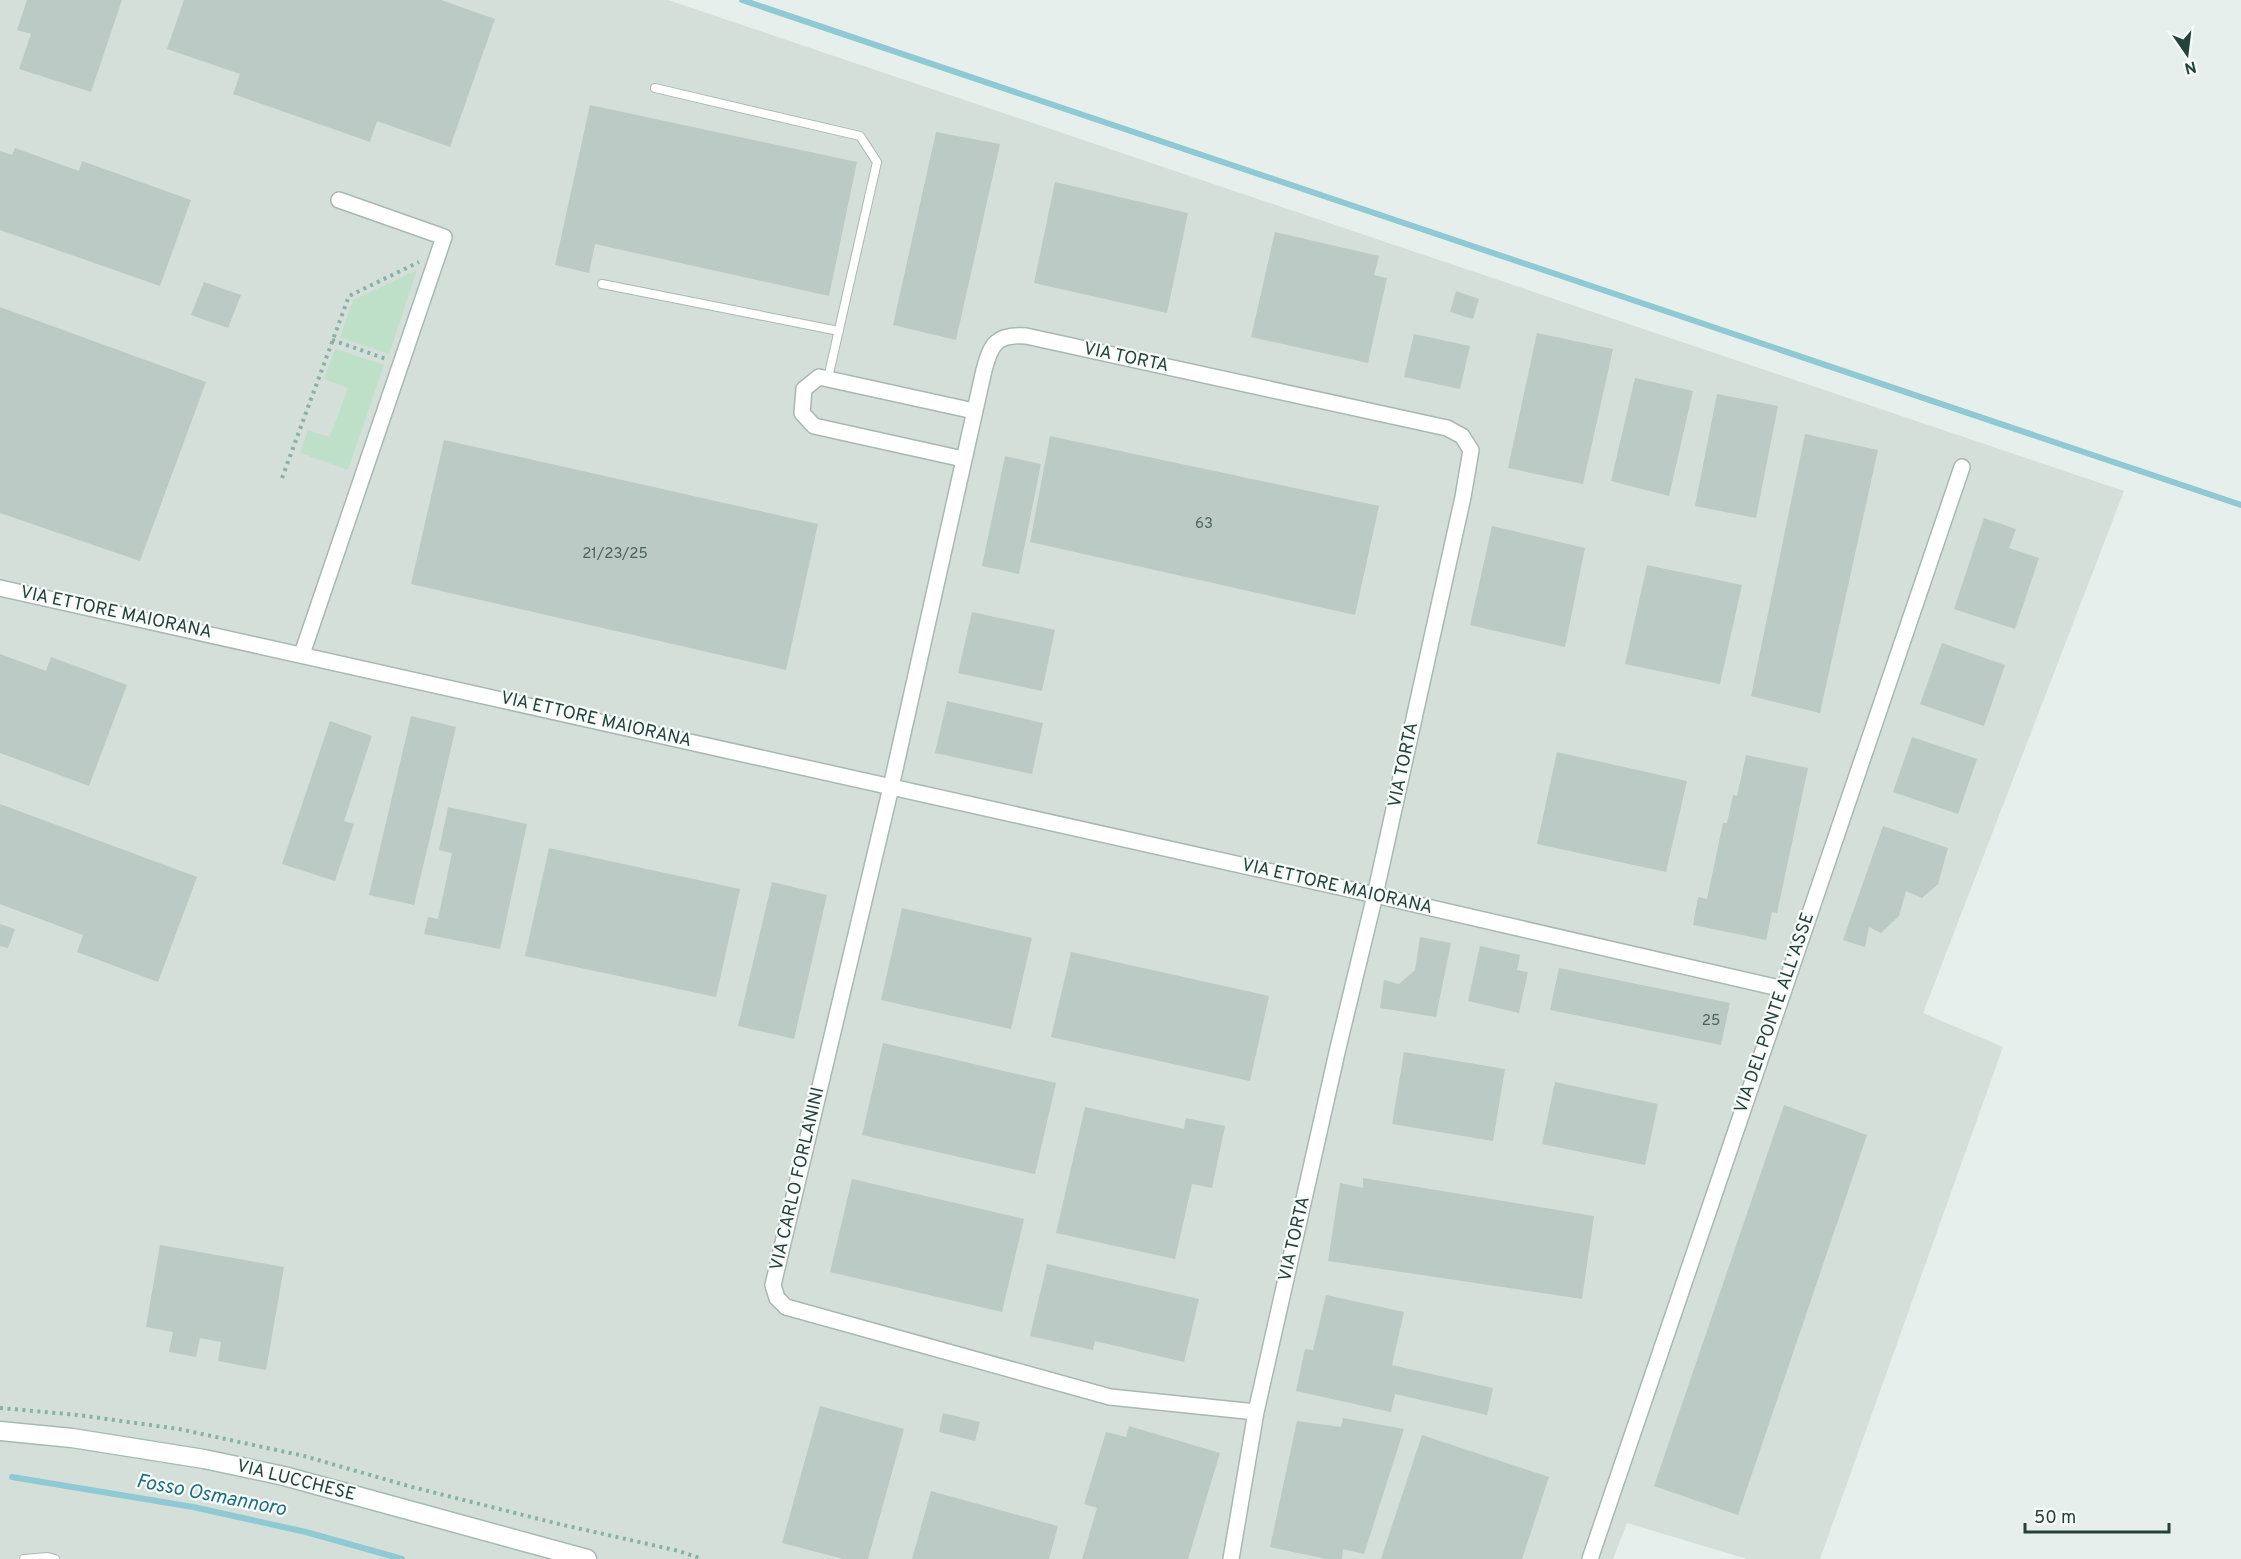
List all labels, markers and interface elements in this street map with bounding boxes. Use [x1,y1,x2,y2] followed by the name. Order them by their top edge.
[2157,24,2217,84] north arrow
[2182,56,2198,78] text: N
[1081,338,1171,378] street label: VIA TORTA
[1195,515,1213,534] house number: 63
[582,545,648,564] house number: 21/23/25
[18,581,214,645] street label: VIA ETTORE MAIORANA
[498,687,694,753] street label: VIA ETTORE MAIORANA
[1384,720,1424,810] street label: VIA TORTA
[1239,854,1435,920] street label: VIA ETTORE MAIORANA
[1730,910,1820,1116] street label: VIA DEL PONTE ALL'ASSE
[1702,1012,1720,1031] house number: 25
[766,1085,830,1273] street label: VIA CARLO FORLANINI
[1274,1194,1316,1284] street label: VIA TORTA
[234,1455,358,1507] street label: VIA LUCCHESE
[134,1469,289,1523] water label: Fosso Osmannoro
[2025,1496,2169,1534] scale bar
[2034,1507,2076,1530] text: 50 m

